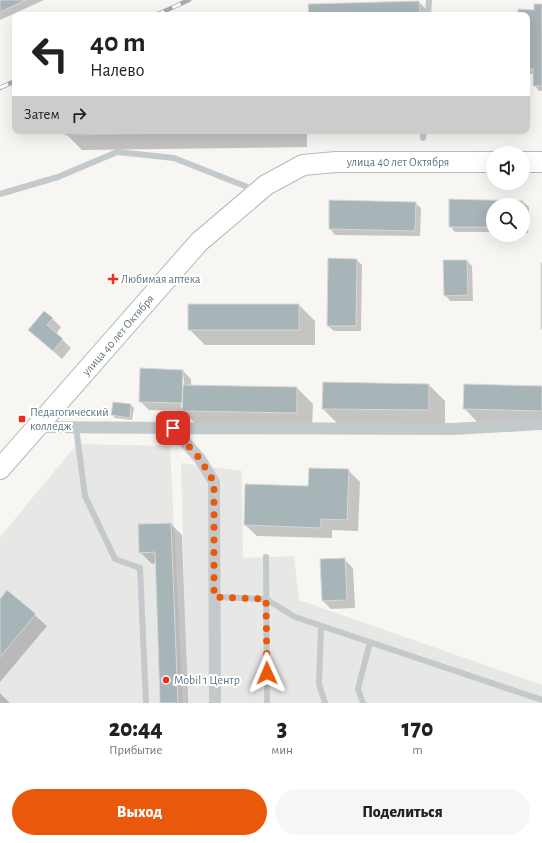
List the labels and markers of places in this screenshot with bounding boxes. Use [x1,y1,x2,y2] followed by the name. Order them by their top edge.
[121,273,201,285] place label: Любимая аптека
[108,274,118,284] marker: Любимая аптека
[30,406,109,432] place label: Педагогический колледж
[156,411,190,445] pin
[17,414,27,424] marker: Педагогический колледж
[174,674,240,686] place label: Mobil 1 Центр
[161,675,171,685] marker: Mobil 1 Центр

